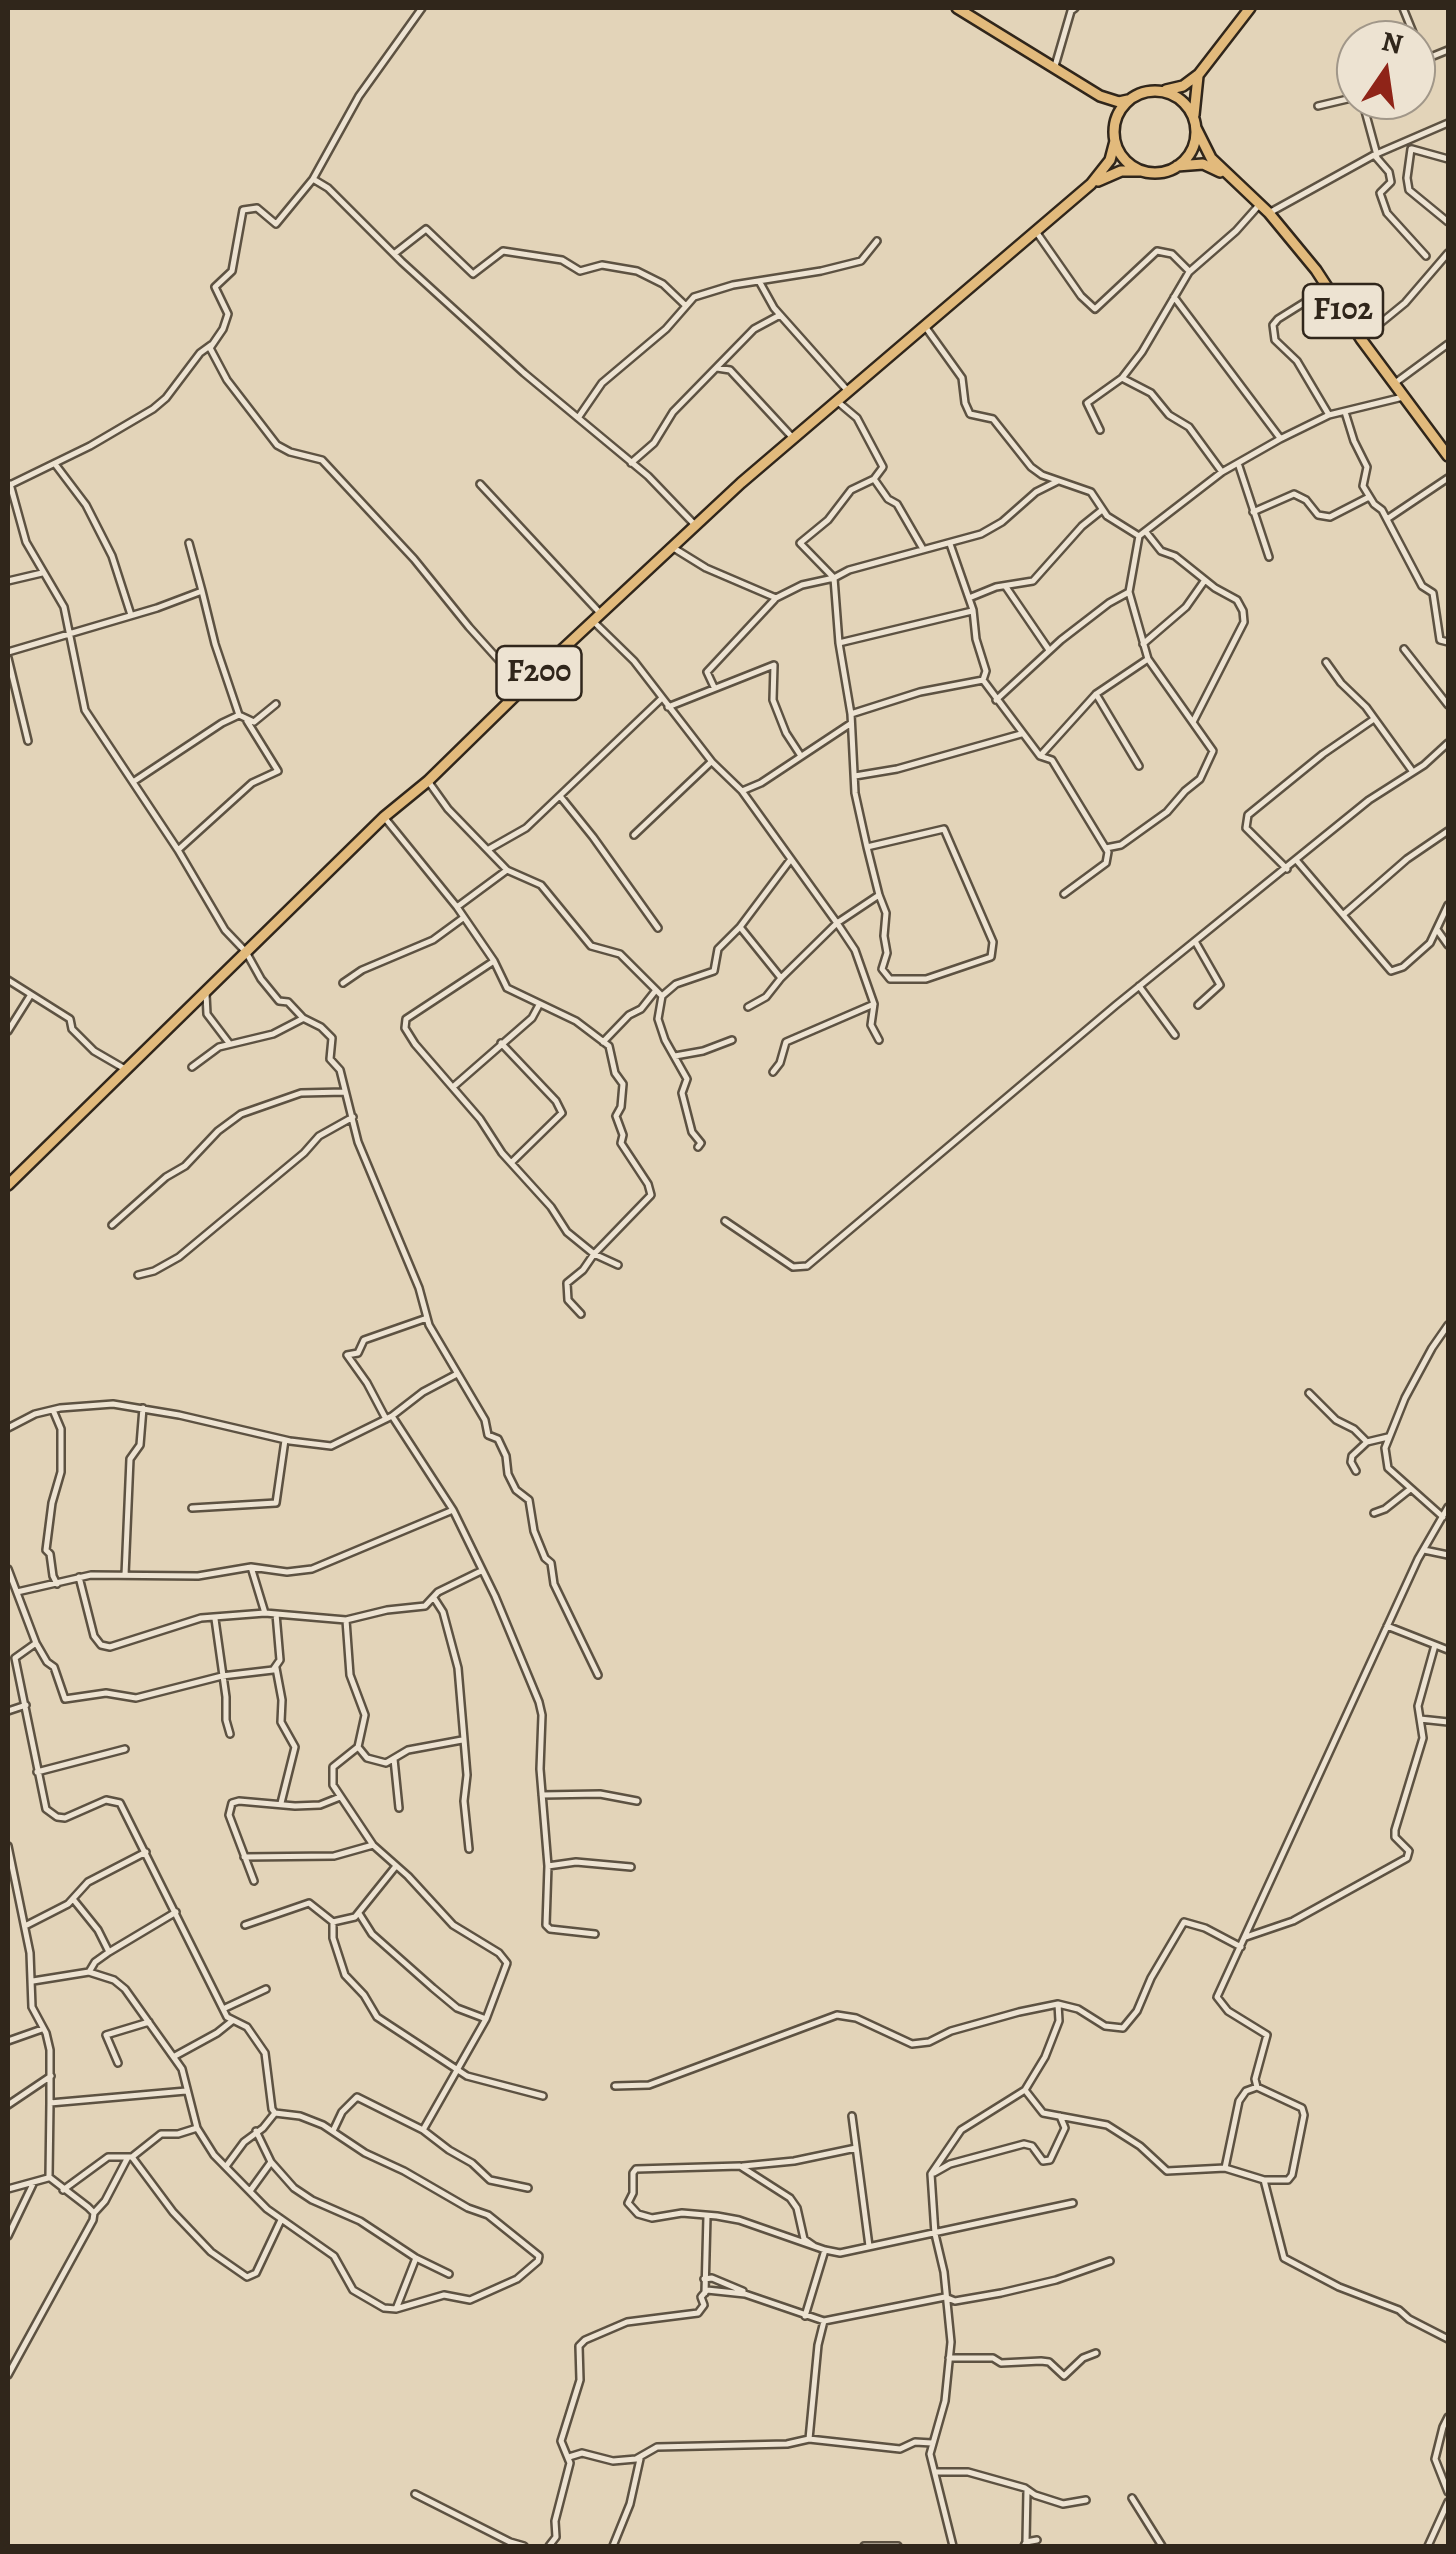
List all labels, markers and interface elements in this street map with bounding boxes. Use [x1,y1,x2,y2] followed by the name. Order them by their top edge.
[1336,20,1436,120] north arrow
[1378,22,1406,64] text: N
[1303,284,1383,338] road number: F102
[496,646,582,700] road number: F200

